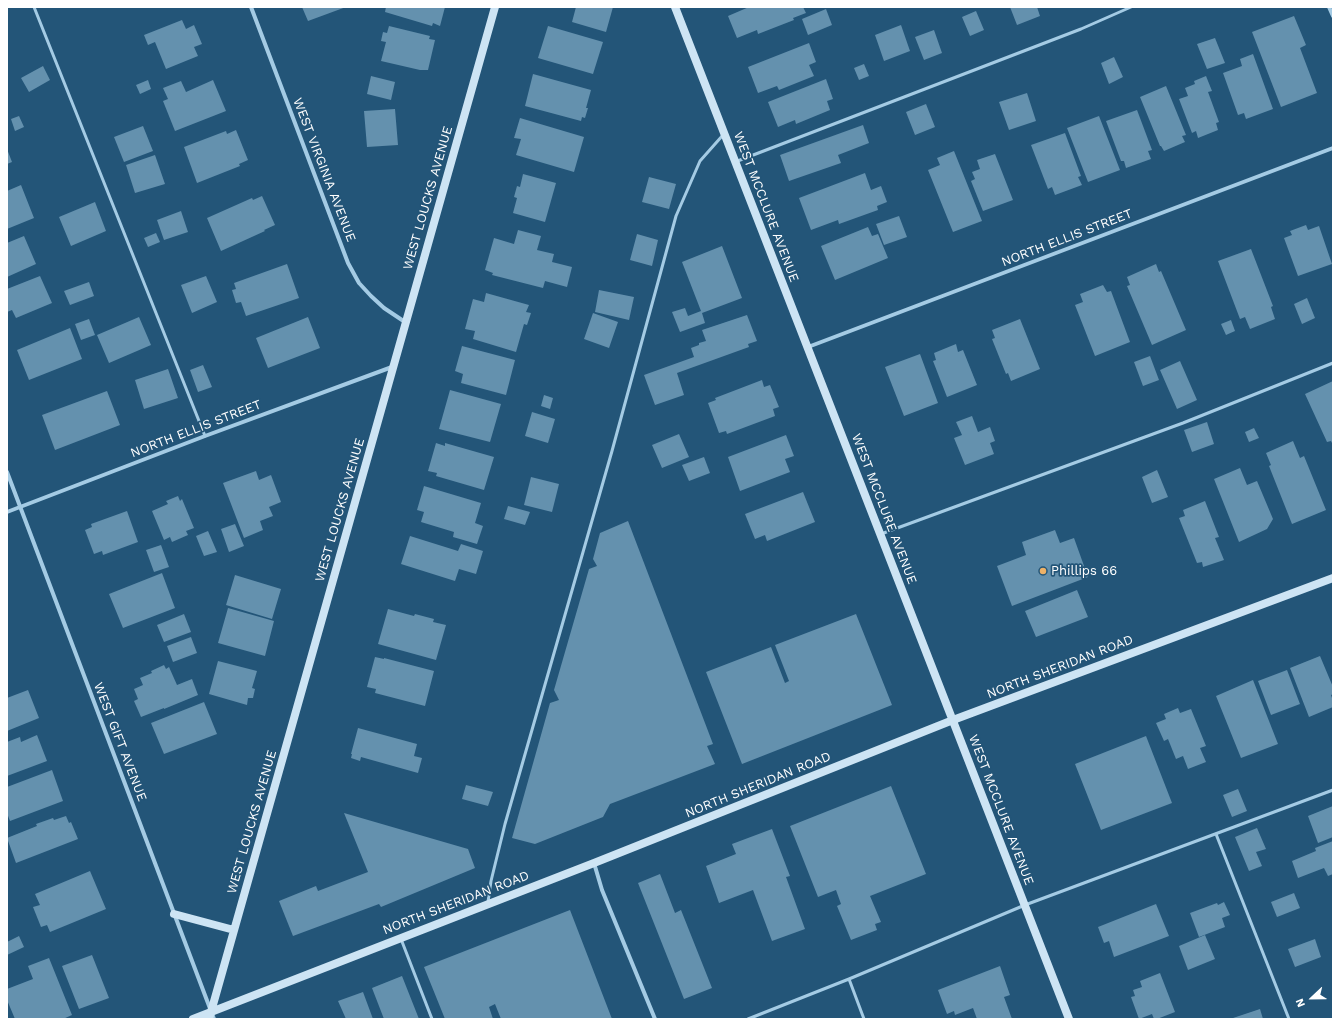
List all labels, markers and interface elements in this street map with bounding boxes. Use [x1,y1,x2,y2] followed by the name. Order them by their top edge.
[289,96,359,244] street label: WEST VIRGINIA AVENUE
[400,124,456,272] street label: WEST LOUCKS AVENUE
[730,130,802,284] street label: WEST MCCLURE AVENUE
[999,206,1135,270] street label: NORTH ELLIS STREET
[128,397,264,461] street label: NORTH ELLIS STREET
[848,432,920,586] street label: WEST MCCLURE AVENUE
[312,436,368,584] street label: WEST LOUCKS AVENUE
[1051,563,1117,579] place label: Phillips 66
[1038,566,1048,576] marker: Phillips 66
[985,632,1135,702] street label: NORTH SHERIDAN ROAD
[90,680,150,804] street label: WEST GIFT AVENUE
[965,733,1037,887] street label: WEST MCCLURE AVENUE
[224,748,280,896] street label: WEST LOUCKS AVENUE
[683,749,833,821] street label: NORTH SHERIDAN ROAD
[381,868,531,938] street label: NORTH SHERIDAN ROAD
[1292,978,1332,1018] north arrow
[1293,996,1308,1009] text: N

